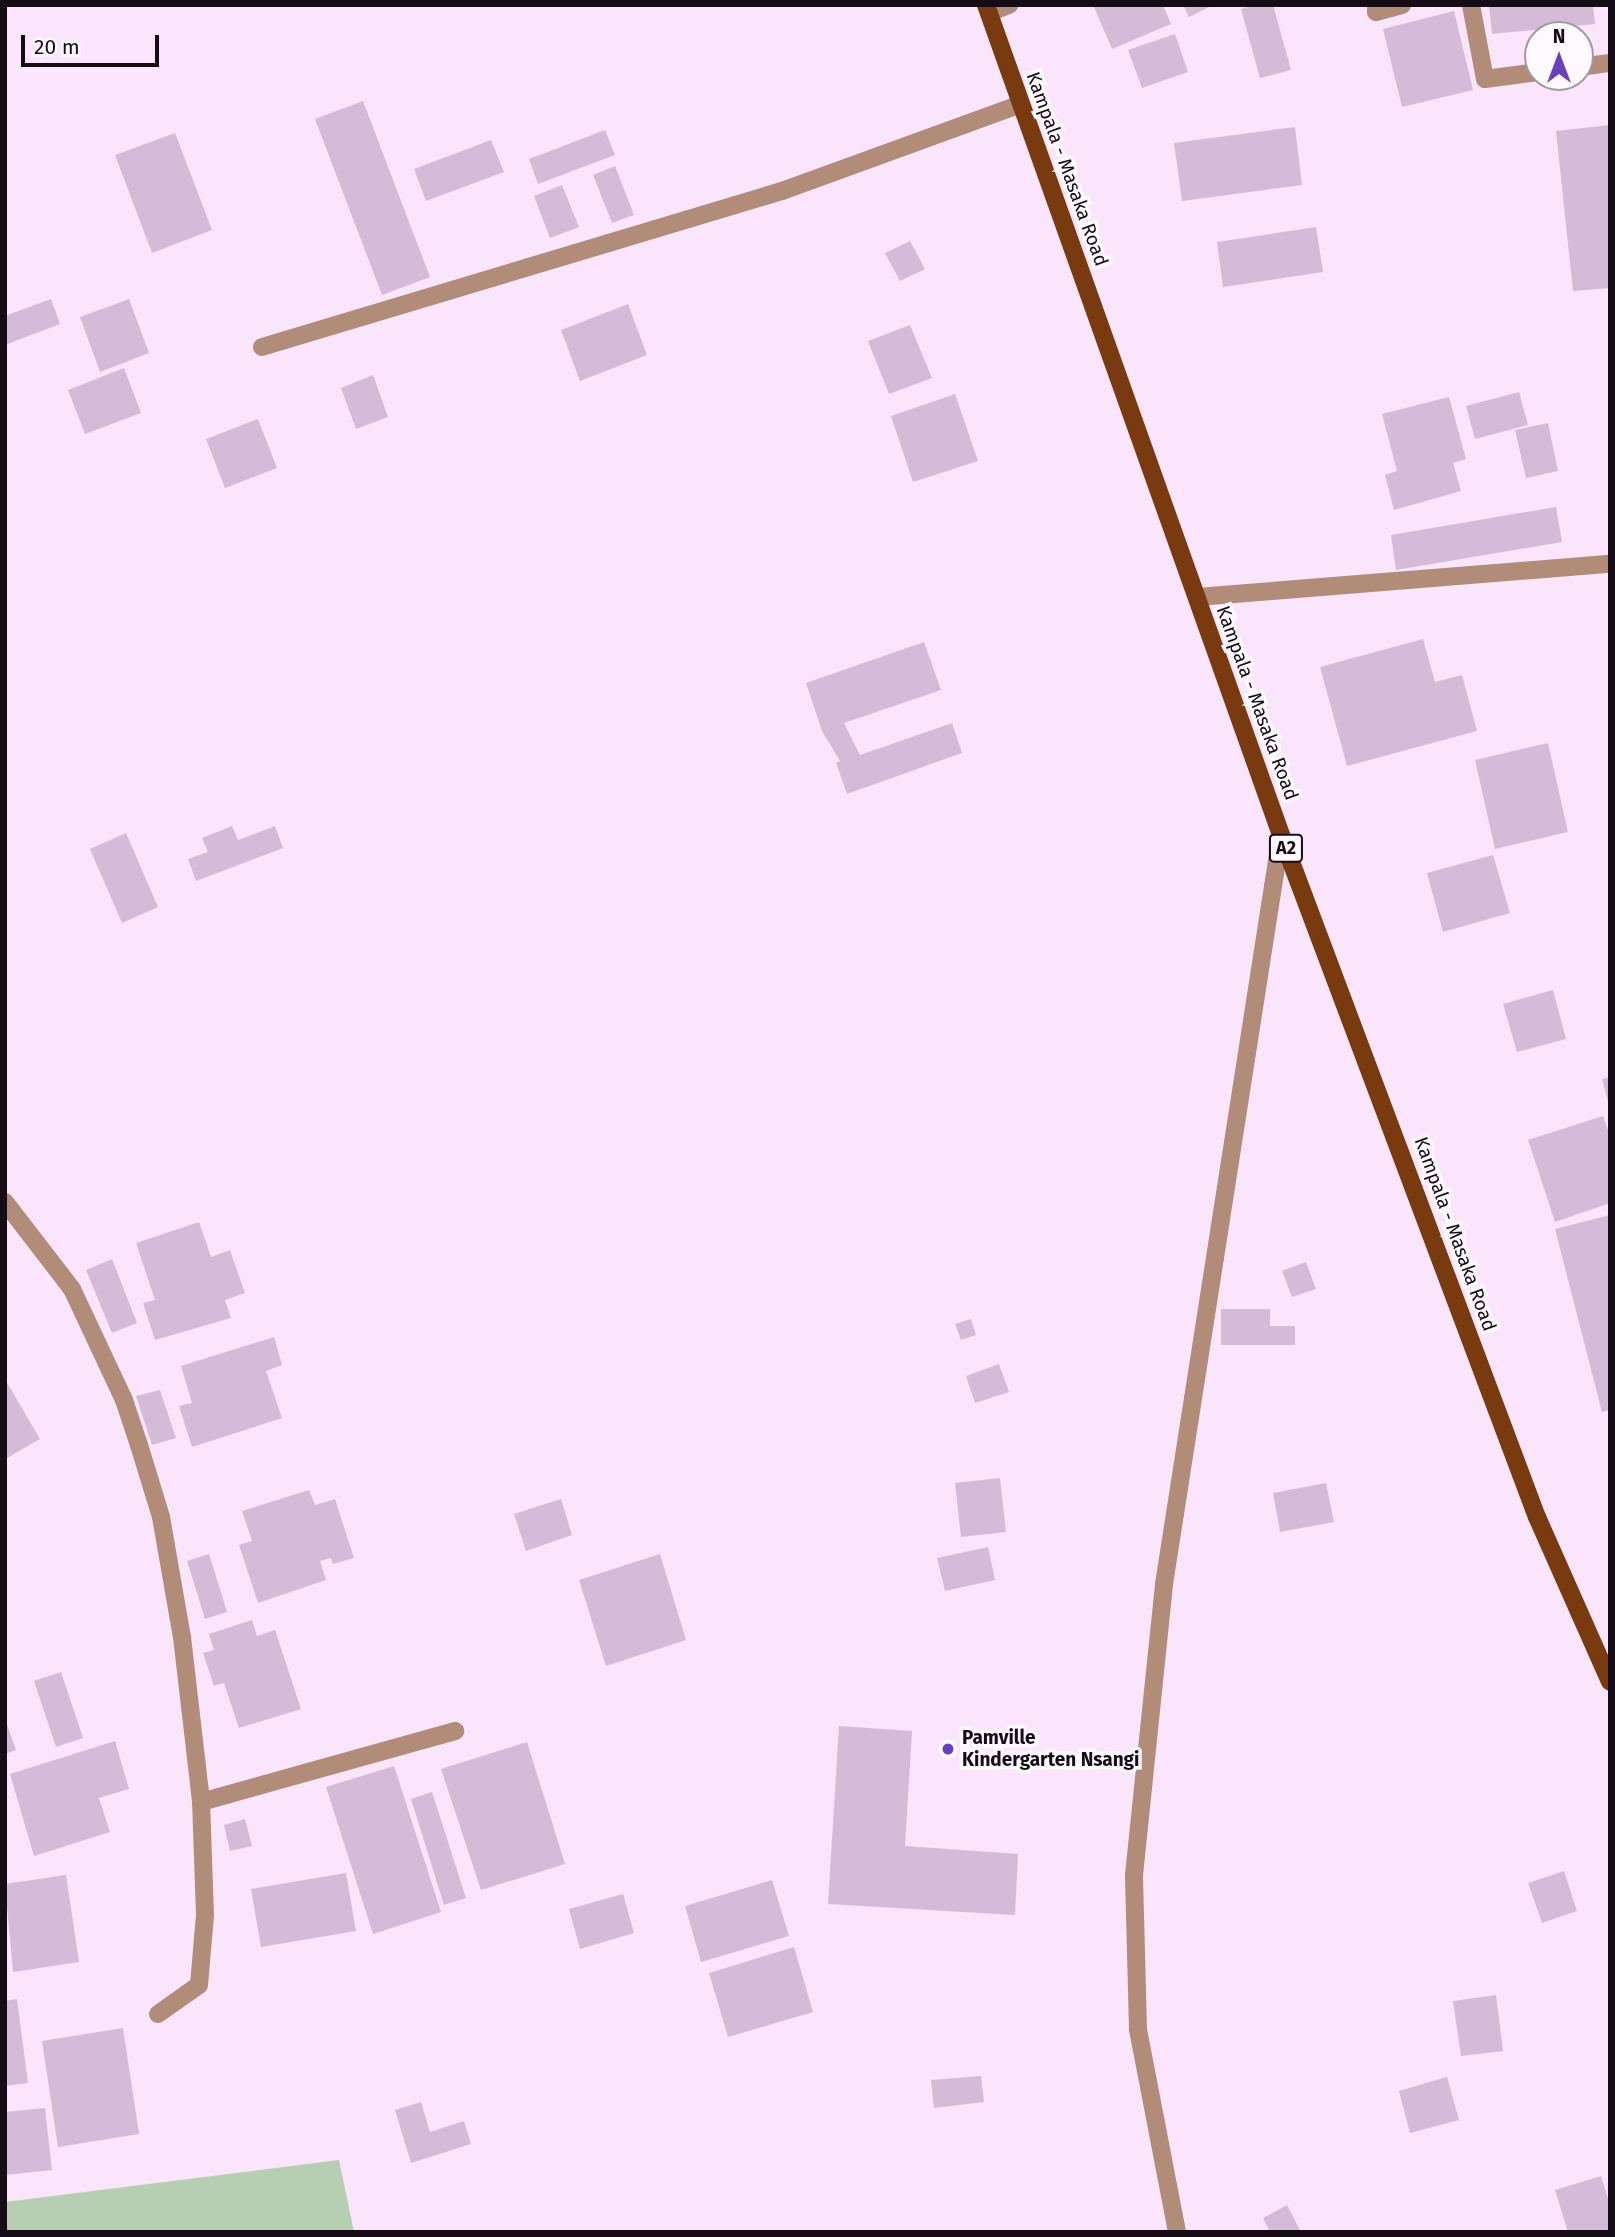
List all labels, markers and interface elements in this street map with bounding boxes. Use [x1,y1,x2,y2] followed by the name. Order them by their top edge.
[24,21,163,65] scale bar
[1524,21,1594,91] north arrow
[1553,25,1565,48] text: N
[34,34,80,60] text: 20 m
[1021,69,1113,269] street label: Kampala - Masaka Road
[1211,603,1303,803] street label: Kampala - Masaka Road
[1268,834,1304,862] road number: A2
[1409,1134,1501,1334] street label: Kampala - Masaka Road
[962,1727,1139,1771] place label: Pamville Kindergarten Nsangi
[940,1741,956,1757] marker: Pamville Kindergarten Nsangi

